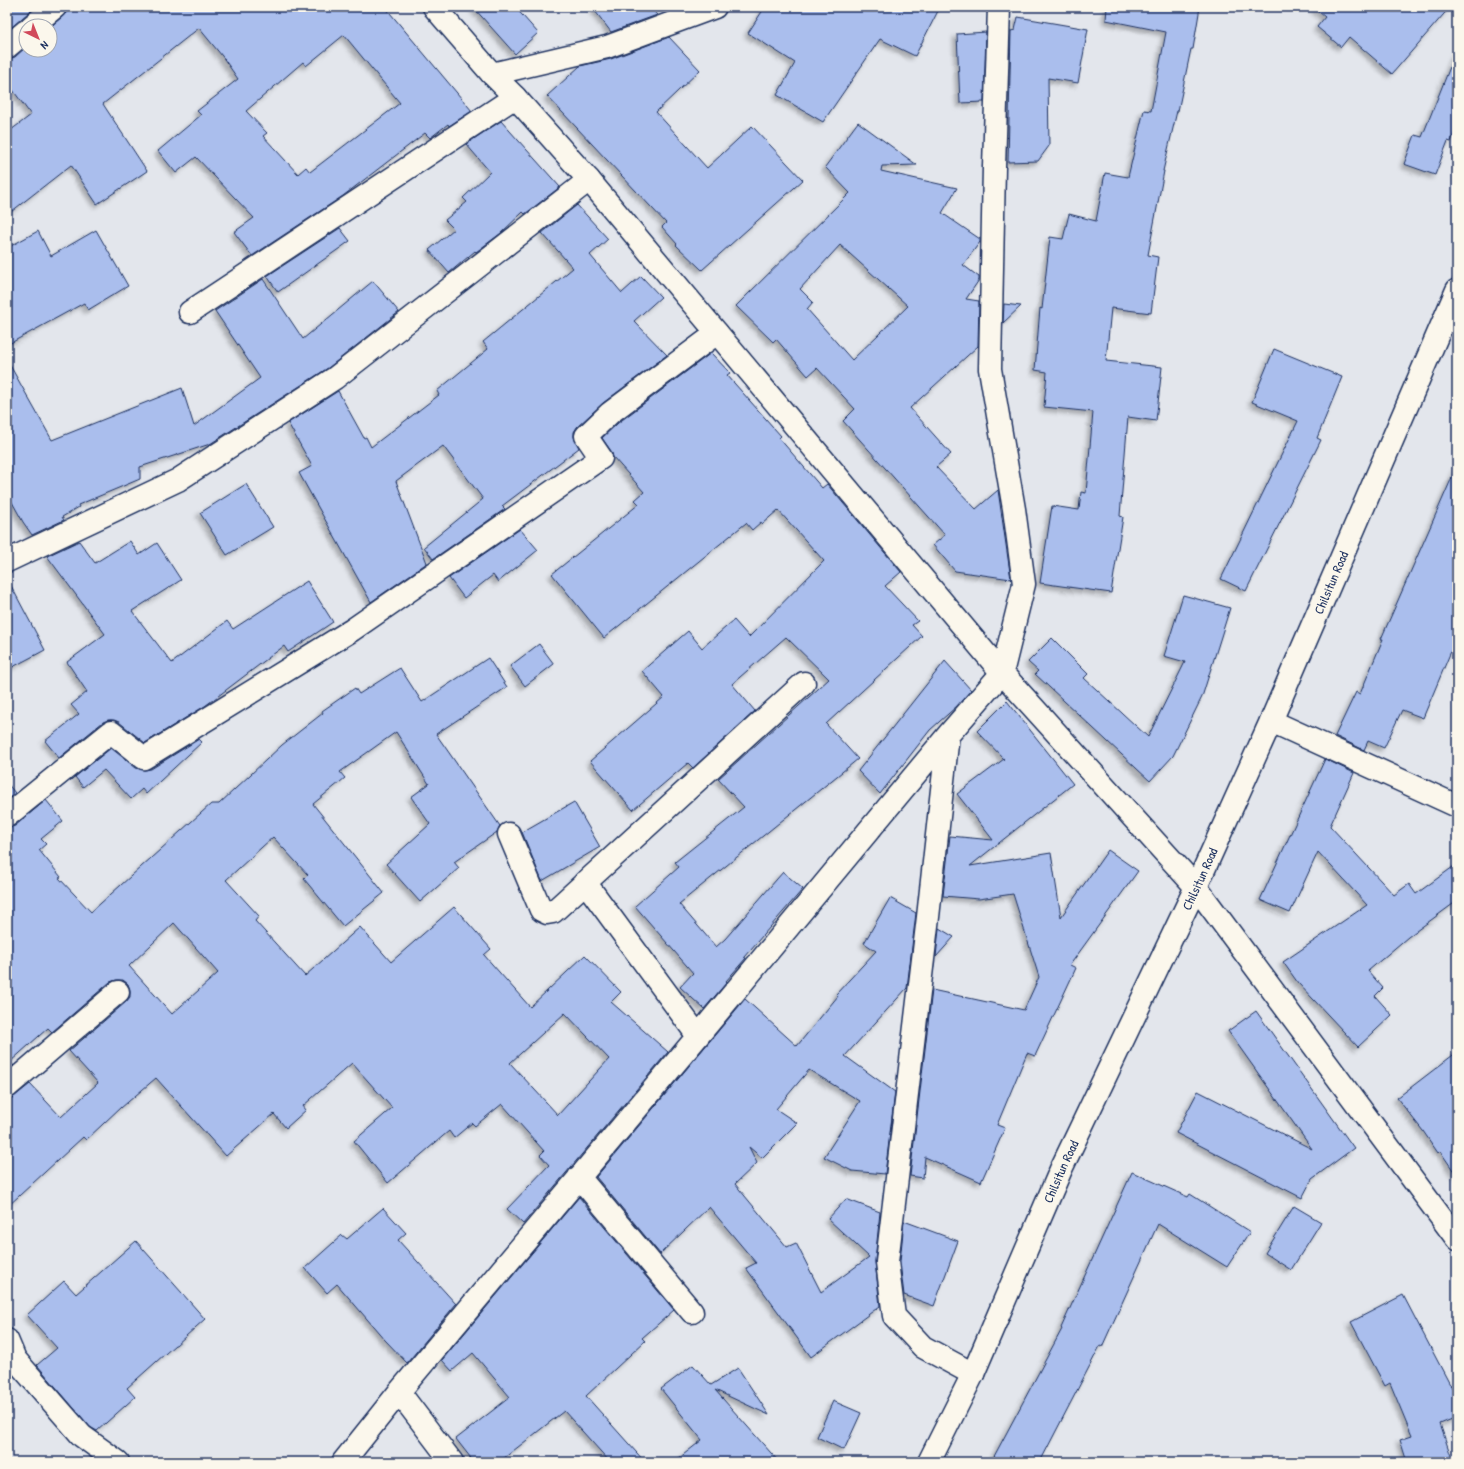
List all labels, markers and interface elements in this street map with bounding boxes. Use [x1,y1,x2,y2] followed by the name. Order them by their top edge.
[18,18,58,58] north arrow
[38,38,52,53] text: N
[1309,548,1352,617] street label: Chilsitun Road
[1177,845,1222,913] street label: Chilsitun Road
[1039,1137,1083,1206] street label: Chilsitun Road

